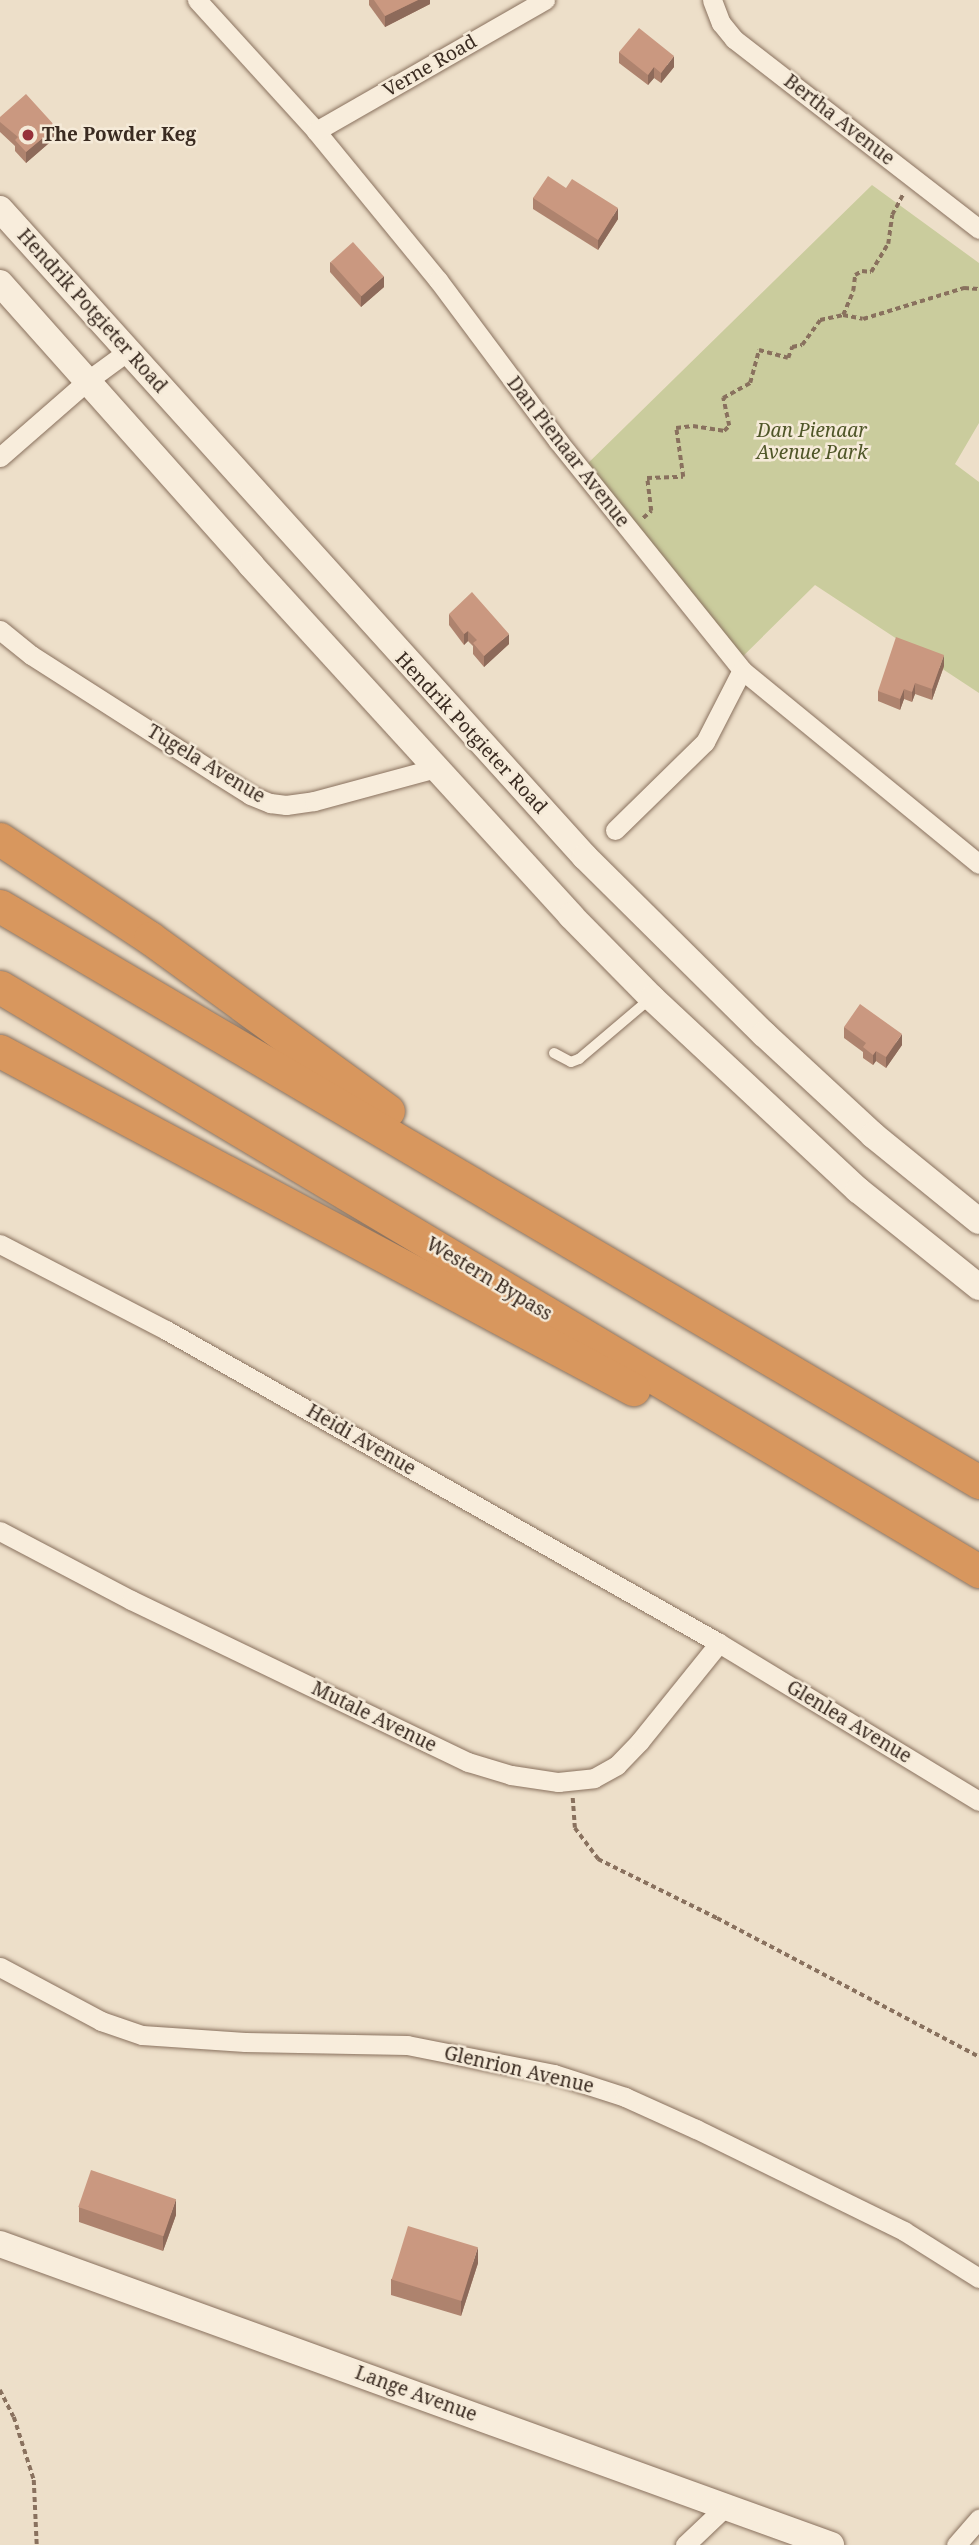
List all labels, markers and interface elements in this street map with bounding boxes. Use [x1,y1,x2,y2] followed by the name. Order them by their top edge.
[379,30,481,102] street label: Verne Road
[779,70,899,170] street label: Bertha Avenue
[42,124,196,146] place label: The Powder Keg
[20,127,36,143] marker: The Powder Keg
[12,224,172,398] street label: Hendrik Potgieter Road
[502,372,634,532] street label: Dan Pienaar Avenue
[756,420,868,464] park label: Dan Pienaar Avenue Park
[390,648,552,818] street label: Hendrik Potgieter Road
[143,720,269,808] street label: Tugela Avenue
[422,1232,556,1326] street label: Western Bypass
[303,1400,419,1480] street label: Heidi Avenue
[782,1676,916,1768] street label: Glenlea Avenue
[308,1677,440,1757] street label: Mutale Avenue
[442,2042,596,2098] street label: Glenrion Avenue
[352,2361,480,2427] street label: Lange Avenue

